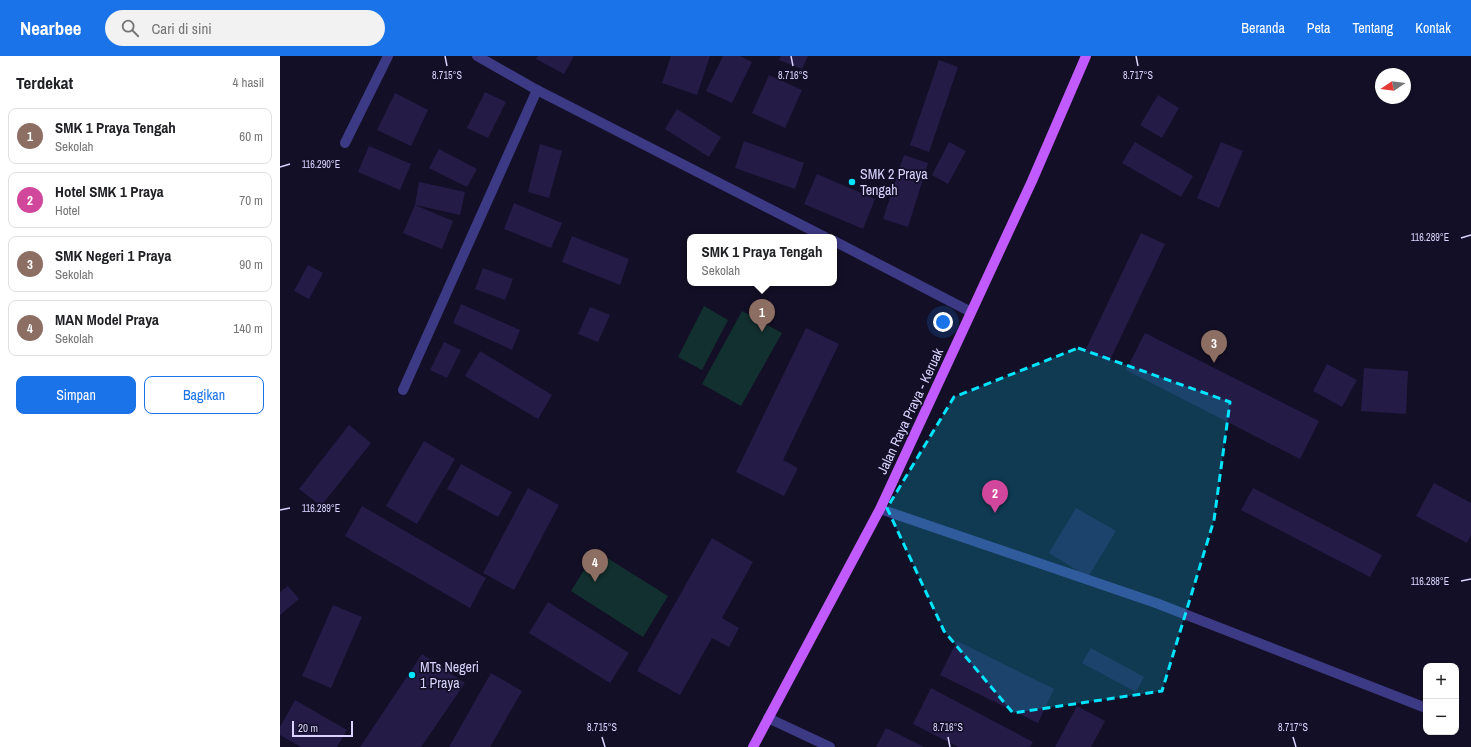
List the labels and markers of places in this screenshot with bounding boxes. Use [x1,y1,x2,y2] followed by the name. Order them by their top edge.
[860,165,928,199] place label: SMK 2 Praya Tengah
[847,177,857,187] marker: SMK 2 Praya Tengah
[749,299,775,332] pin: 1
[1201,330,1227,363] pin: 3
[982,480,1008,513] pin: 2
[582,549,608,582] pin: 4
[420,658,479,692] place label: MTs Negeri 1 Praya
[407,670,417,680] marker: MTs Negeri 1 Praya

